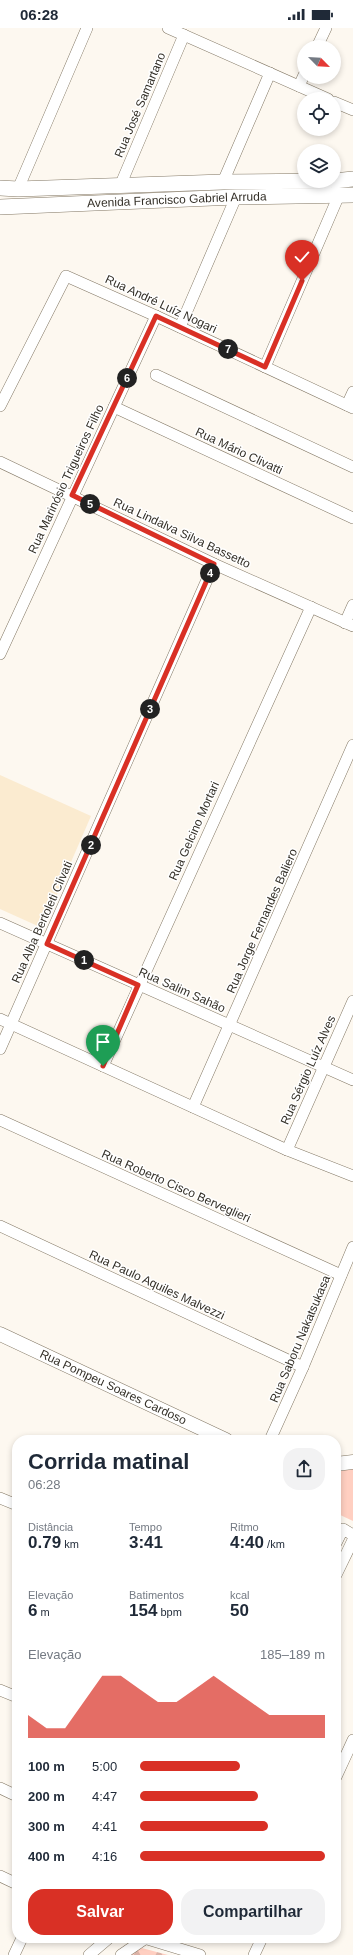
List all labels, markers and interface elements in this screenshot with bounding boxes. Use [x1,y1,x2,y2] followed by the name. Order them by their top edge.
[20,6,58,23] text: 06:28
[297,40,341,84] north arrow
[297,40,341,188] map controls
[112,50,169,160] street label: Rua José Samartano
[297,92,341,136] button: locate
[297,144,341,188] button: layers
[87,189,267,210] street label: Avenida Francisco Gabriel Arruda
[285,240,319,281] pin
[291,246,313,268] icon: check
[103,272,219,336] street label: Rua André Luíz Nogari
[218,339,238,359] pin: 7
[225,343,231,355] text: 7
[117,368,137,388] pin: 6
[124,372,130,384] text: 6
[25,402,107,556] street label: Rua Marinósio Trigueiros Filho
[193,425,285,477] street label: Rua Mário Clivatti
[80,494,100,514] pin: 5
[111,495,253,571] street label: Rua Lindalva Silva Bassetto
[87,498,93,510] text: 5
[200,563,220,583] pin: 4
[207,567,213,579] text: 4
[140,699,160,719] pin: 3
[147,703,153,715] text: 3
[166,779,222,883] street label: Rua Gelcino Mortari
[81,835,101,855] pin: 2
[88,839,94,851] text: 2
[224,846,300,995] street label: Rua Jorge Fernandes Baliero
[9,859,75,985] street label: Rua Alba Bertoleti Clivati
[74,950,94,970] pin: 1
[81,954,87,966] text: 1
[136,965,228,1016] street label: Rua Salim Sahão
[278,1013,338,1127] street label: Rua Sérgio Luíz Alves
[86,1025,120,1066] pin
[92,1031,114,1053] icon: arrive
[99,1147,253,1225] street label: Rua Roberto Cisco Berveglieri
[87,1247,227,1323] street label: Rua Paulo Aquiles Malvezzi
[267,1273,333,1405] street label: Rua Saboru Nakatsukasa
[38,1347,189,1428] street label: Rua Pompeu Soares Cardoso
[283,1448,325,1490] button: share
[28,1449,189,1474] text: Corrida matinal
[28,1477,61,1492] text: 06:28
[28,1521,73,1533] text: Distância
[129,1521,162,1533] text: Tempo
[230,1521,259,1533] text: Ritmo
[28,1533,61,1552] text: 0.79
[129,1533,163,1552] text: 3:41
[230,1533,264,1552] text: 4:40
[61,1538,79,1550] text: km
[264,1538,285,1550] text: /km
[28,1589,73,1601] text: Elevação
[129,1589,184,1601] text: Batimentos
[230,1589,250,1601] text: kcal
[28,1601,37,1620] text: 6
[129,1601,157,1620] text: 154
[230,1601,249,1620] text: 50
[37,1606,50,1618] text: m
[157,1606,182,1618] text: bpm
[28,1647,81,1662] text: Elevação
[260,1647,325,1662] text: 185–189 m
[28,1759,65,1774] text: 100 m
[92,1759,117,1774] text: 5:00
[28,1789,65,1804] text: 200 m
[92,1789,117,1804] text: 4:47
[28,1819,65,1834] text: 300 m
[92,1819,117,1834] text: 4:41
[28,1849,65,1864] text: 400 m
[92,1849,117,1864] text: 4:16
[28,1889,173,1935] button: Salvar
[181,1889,325,1935] button: Compartilhar

